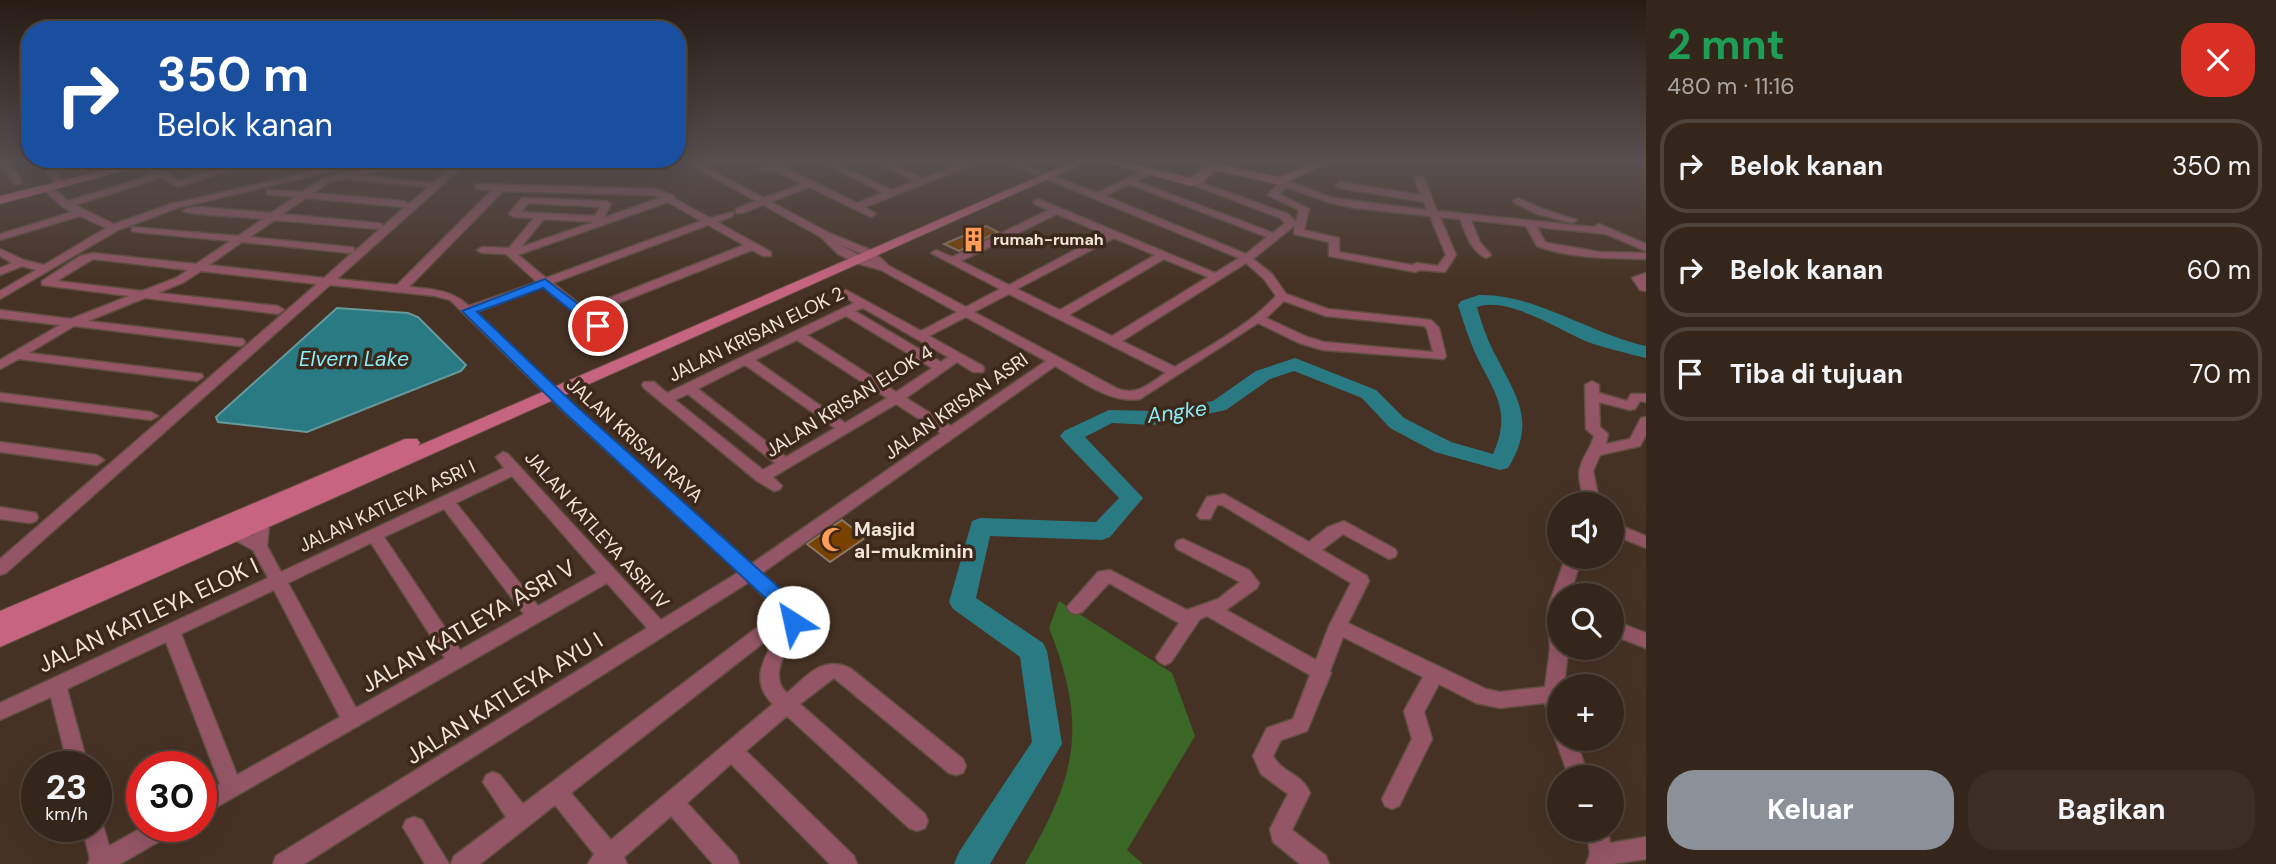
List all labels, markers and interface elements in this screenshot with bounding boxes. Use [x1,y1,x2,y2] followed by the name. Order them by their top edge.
[1667,17,1785,72] text: 2 mnt
[2181,23,2255,97] button: close
[157,42,309,106] text: 350 m
[42,49,133,140] icon: right
[1667,71,1795,101] text: 480 m · 11:16
[157,104,333,146] text: Belok kanan
[1671,147,1709,185] icon: right
[1730,149,1883,183] text: Belok kanan
[2172,149,2251,183] text: 350 m
[959,225,987,253] building icon: rumah-rumah
[993,229,1104,250] place label: rumah-rumah
[1671,251,1709,289] icon: right
[1730,253,1883,287] text: Belok kanan
[2187,253,2251,287] text: 60 m
[664,281,848,387] street label: JALAN KRISAN ELOK 2
[568,296,628,356] pin
[579,307,617,345] icon: arrive
[761,339,937,463] street label: JALAN KRISAN ELOK 4
[299,345,409,373] water label: Elvern Lake
[879,347,1033,465] street label: JALAN KRISAN ASRI
[1671,355,1709,393] icon: arrive
[1730,357,1903,391] text: Tiba di tujuan
[2190,357,2251,391] text: 70 m
[561,372,709,508] street label: JALAN KRISAN RAYA
[1144,394,1209,430] water label: Angke
[519,446,675,615] street label: JALAN KATLEYA ASRI IV
[295,454,479,558] street label: JALAN KATLEYA ASRI I
[1547,492,1624,842] map controls
[1547,492,1624,569] button: sound
[854,517,973,564] place label: Masjid al-mukminin
[820,526,848,554] mosque icon: Masjid al-mukminin
[33,551,263,679] street label: JALAN KATLEYA ELOK I
[355,552,581,700] street label: JALAN KATLEYA ASRI V
[1547,583,1624,660] button: search
[756,585,830,659] position arrow
[400,625,608,771] street label: JALAN KATLEYA AYU I
[1547,674,1624,751] button: +
[126,751,217,842] speed limit sign: 30
[46,764,87,810] text: 23
[1547,765,1624,842] button: −
[1667,770,1954,850] button: Keluar
[1968,770,2255,850] button: Bagikan
[45,802,88,826] text: km/h

